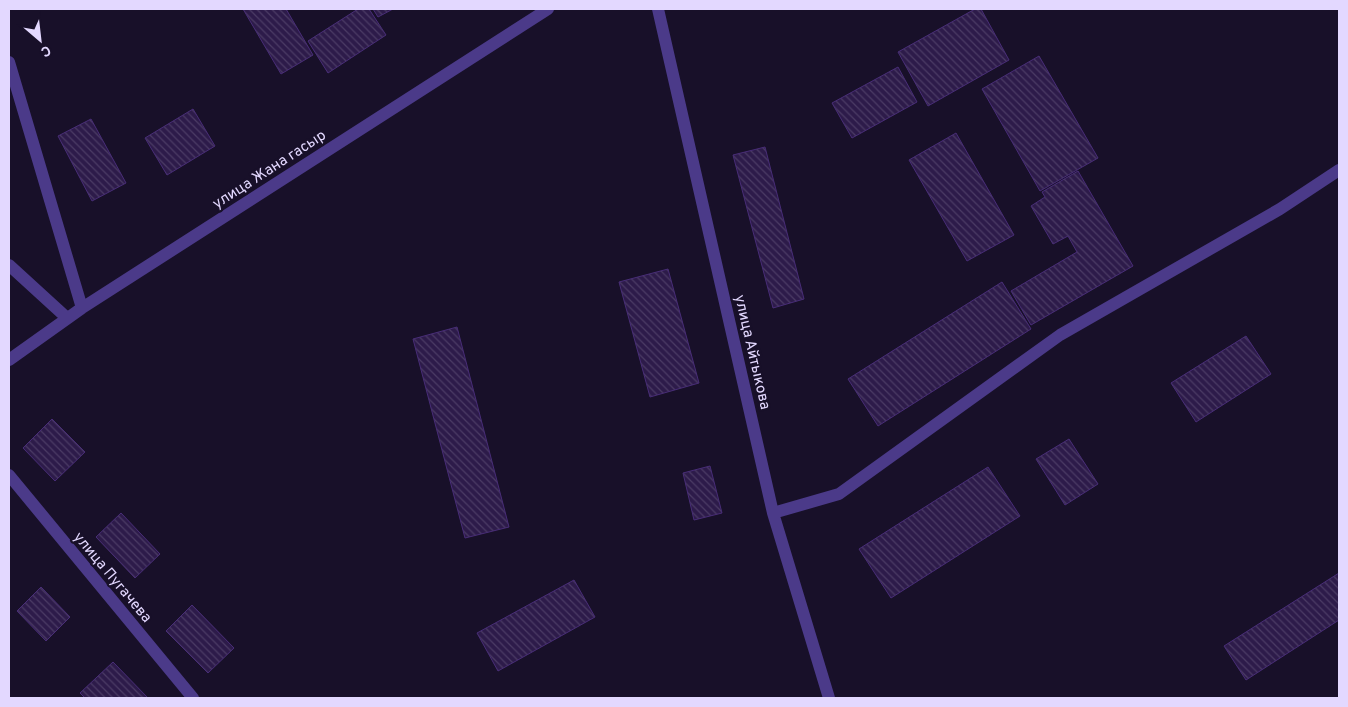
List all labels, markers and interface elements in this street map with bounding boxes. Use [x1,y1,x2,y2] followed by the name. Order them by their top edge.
[15,15,65,65] north arrow
[37,41,53,60] text: С
[210,127,330,214] street label: улица Жана гасыр
[729,293,774,412] street label: улица Айтыкова
[68,529,155,627] street label: улица Пугачева

